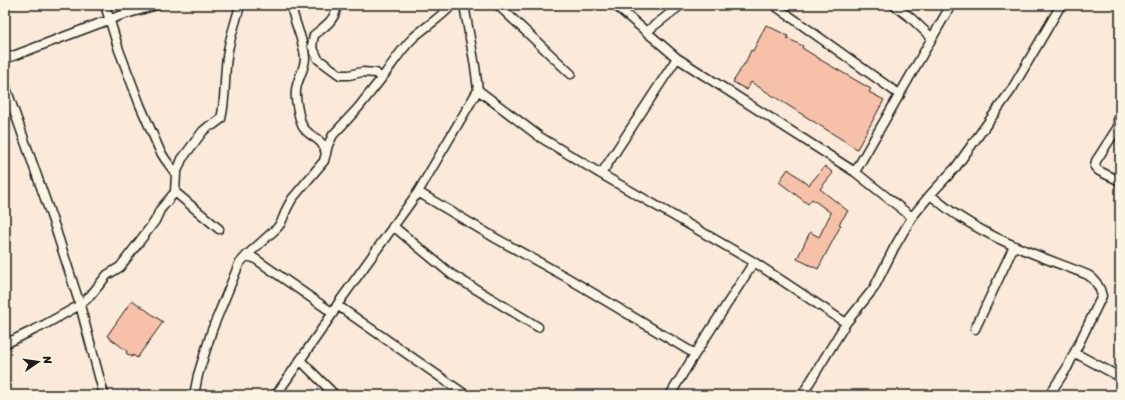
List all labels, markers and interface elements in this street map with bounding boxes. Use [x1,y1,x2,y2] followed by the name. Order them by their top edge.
[18,342,58,382] north arrow
[37,353,57,366] text: N

